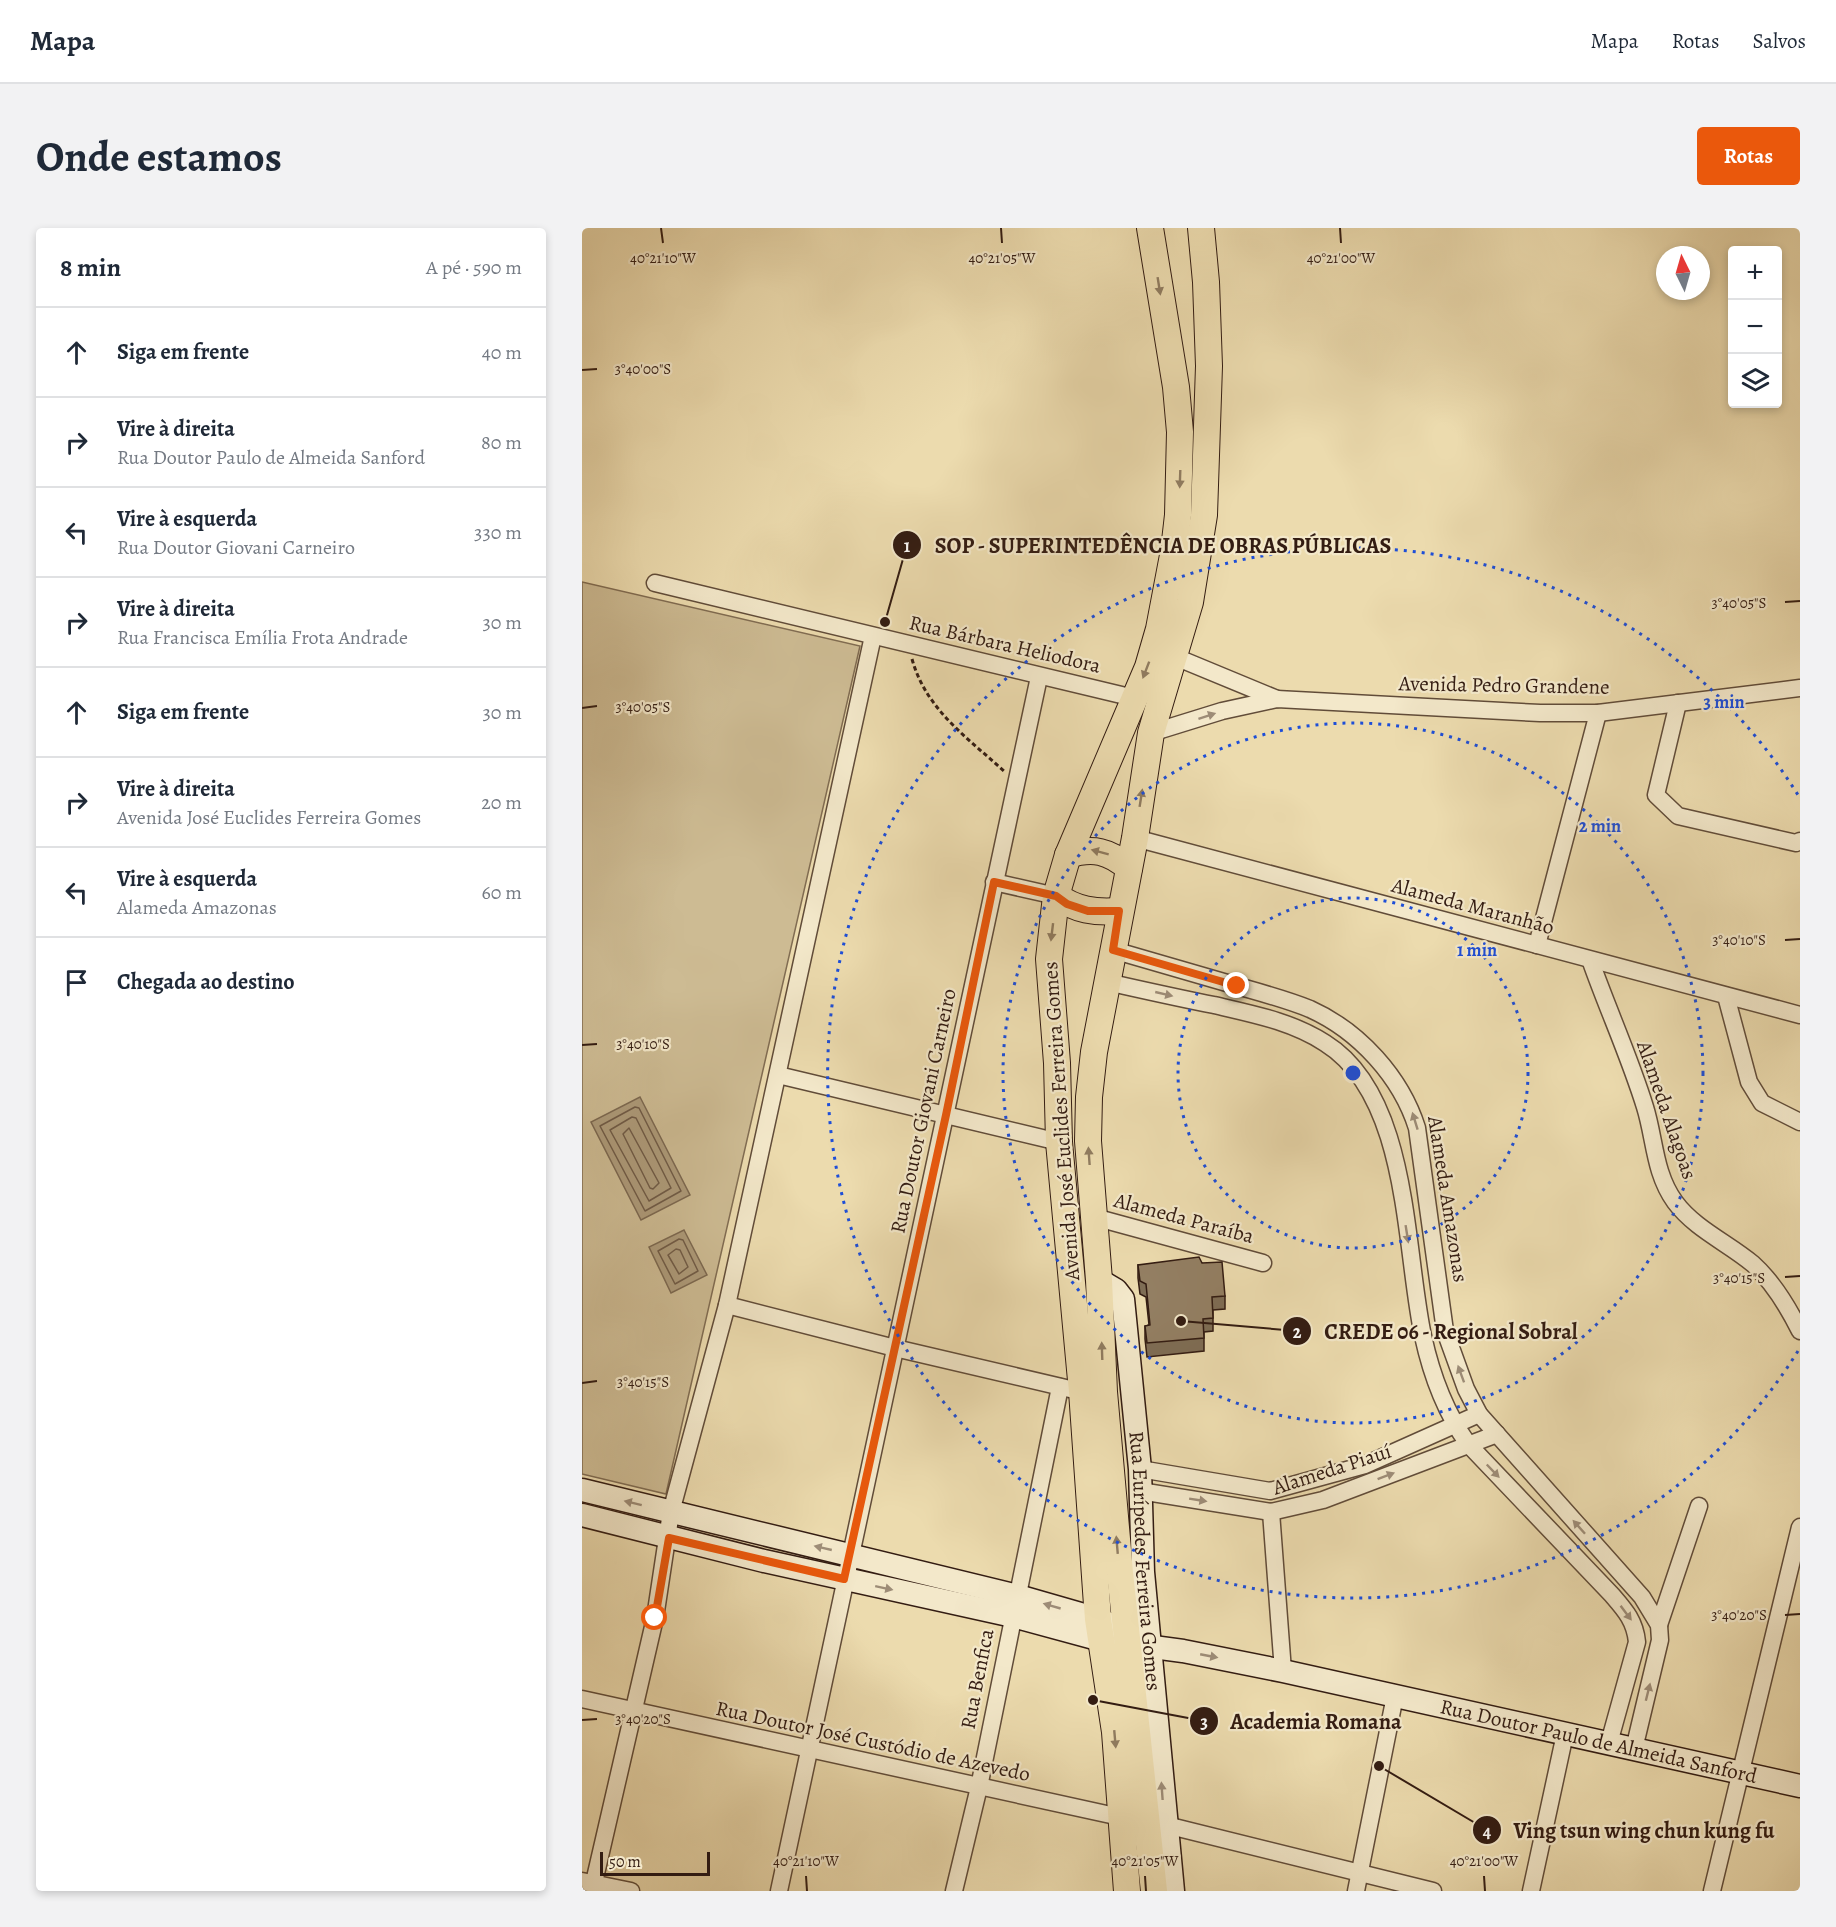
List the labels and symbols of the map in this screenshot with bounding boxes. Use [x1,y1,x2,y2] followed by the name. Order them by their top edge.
[1656,246,1710,300] north arrow
[630,248,696,268] text: 40°21'10"W
[968,248,1036,268] text: 40°21'05"W
[1307,248,1375,268] text: 40°21'00"W
[1155,276,1164,295] one-way arrow
[615,359,671,379] text: 3°40'00"S
[1175,470,1184,489] one-way arrow
[892,525,1404,565] callout: SOP - SUPERINTEDÊNCIA DE OBRAS PÚBLICAS
[935,531,1391,561] text: SOP - SUPERINTEDÊNCIA DE OBRAS PÚBLICAS
[904,534,911,558] text: 1
[1711,593,1767,613] text: 3°40'05"S
[906,608,1104,680] street label: Rua Bárbara Heliodora
[1141,662,1151,680] one-way arrow
[1397,669,1610,701] street label: Avenida Pedro Grandene
[1703,690,1745,714] text: 3 min
[615,697,671,717] text: 3°40'05"S
[1198,711,1216,720] one-way arrow
[1137,788,1146,807] one-way arrow
[1579,814,1621,838] text: 2 min
[1091,847,1109,856] one-way arrow
[1388,871,1557,941] street label: Alameda Maranhão
[1047,922,1057,941] one-way arrow
[1712,930,1766,950] text: 3°40'10"S
[1457,938,1497,962] text: 1 min
[1036,961,1086,1282] street label: Avenida José Euclides Ferreira Gomes
[1223,972,1249,998] route end
[883,986,963,1236] street label: Rua Doutor Giovani Carneiro
[1155,990,1174,1000] one-way arrow
[616,1034,670,1054] text: 3°40'10"S
[1630,1036,1704,1183] street label: Alameda Alagoas
[1343,1063,1363,1083] centre of rings
[1410,1112,1419,1130] one-way arrow
[1421,1113,1475,1284] street label: Alameda Amazonas
[1085,1147,1094,1166] one-way arrow
[1110,1186,1257,1250] street label: Alameda Paraíba
[1403,1224,1412,1243] one-way arrow
[1713,1268,1765,1288] text: 3°40'15"S
[1282,1311,1591,1351] callout: CREDE 06 - Regional Sobral
[1324,1317,1578,1347] text: CREDE 06 - Regional Sobral
[1293,1320,1302,1344] text: 2
[1098,1341,1107,1360] one-way arrow
[1455,1365,1465,1383] one-way arrow
[617,1372,669,1392] text: 3°40'15"S
[1122,1430,1168,1692] street label: Rua Eurípedes Ferreira Gomes
[1268,1437,1395,1502] street label: Alameda Piauí
[1486,1463,1500,1478] one-way arrow
[1378,1471,1396,1481] one-way arrow
[1189,1496,1208,1505] one-way arrow
[624,1497,642,1507] one-way arrow
[1573,1520,1586,1535] one-way arrow
[1113,1536,1122,1555] one-way arrow
[813,1543,832,1553] one-way arrow
[875,1584,894,1593] one-way arrow
[1043,1601,1061,1610] one-way arrow
[641,1604,667,1630] route start
[1620,1605,1632,1620] one-way arrow
[1711,1605,1767,1625] text: 3°40'20"S
[954,1626,1000,1732] street label: Rua Benfica
[1200,1652,1219,1661] one-way arrow
[1644,1683,1654,1701] one-way arrow
[1437,1692,1761,1790] street label: Rua Doutor Paulo de Almeida Sanford
[713,1694,1033,1788] street label: Rua Doutor José Custódio de Azevedo
[1189,1701,1414,1741] callout: Academia Romana
[1229,1707,1402,1737] text: Academia Romana
[615,1709,671,1729] text: 3°40'20"S
[1200,1710,1208,1734] text: 3
[1110,1730,1120,1749] one-way arrow
[1157,1782,1167,1801] one-way arrow
[1472,1810,1787,1850] callout: Ving tsun wing chun kung fu
[1513,1816,1775,1846] text: Ving tsun wing chun kung fu
[1483,1819,1492,1843] text: 4
[600,1849,710,1876] scale bar
[773,1851,839,1871] text: 40°21'10"W
[1111,1851,1179,1871] text: 40°21'05"W
[1450,1851,1518,1871] text: 40°21'00"W

